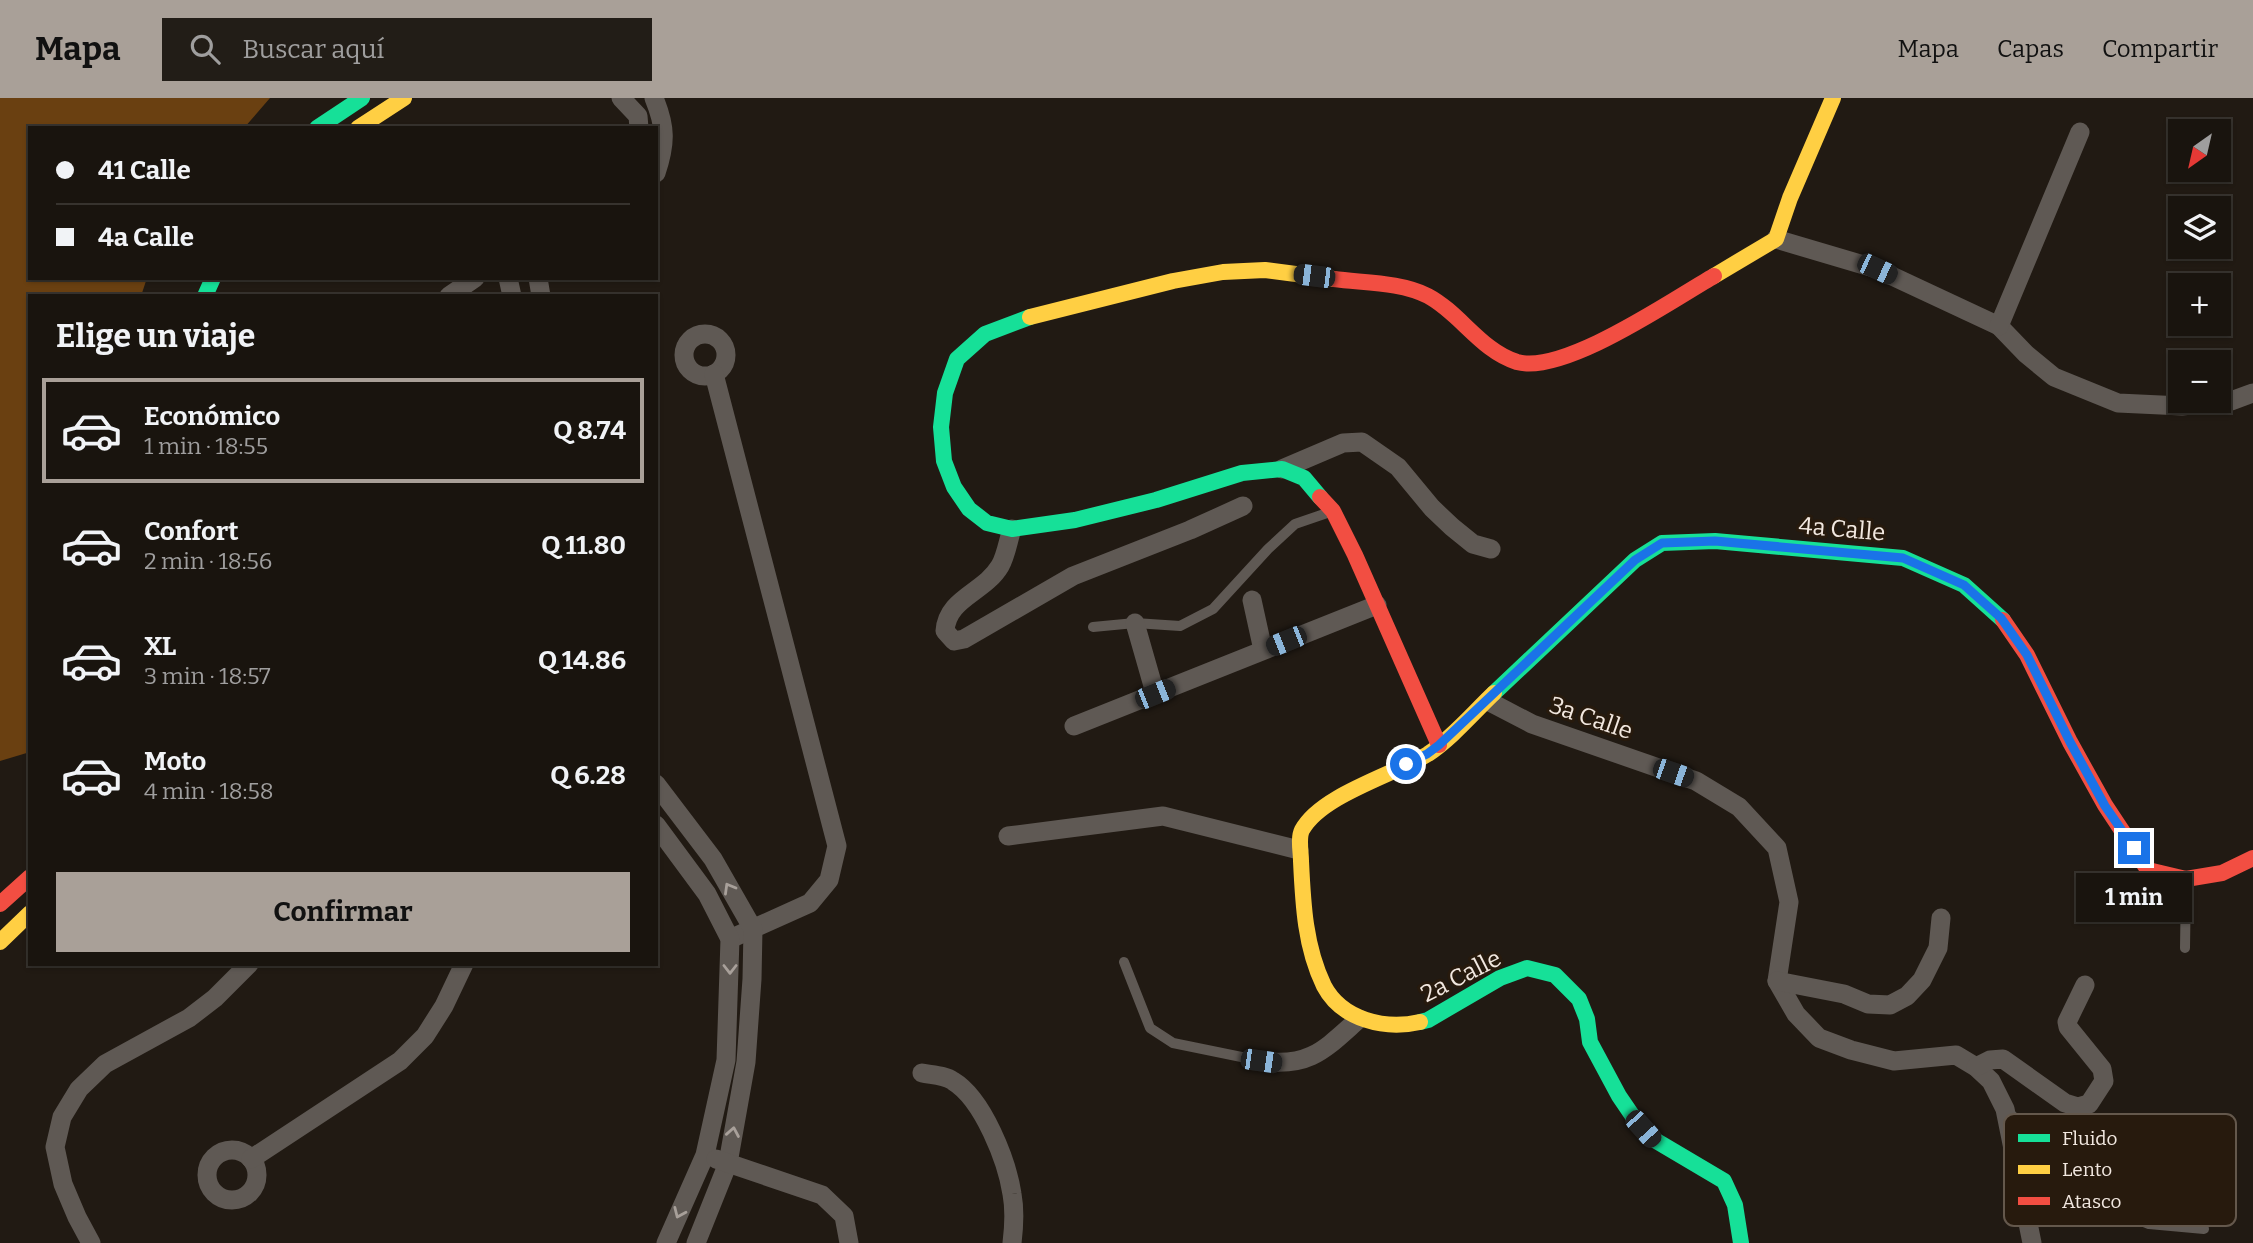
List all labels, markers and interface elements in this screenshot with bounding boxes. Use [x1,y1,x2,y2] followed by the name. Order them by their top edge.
[162,18,652,81] search box
[35,29,120,69] text: Mapa
[186,30,224,68] icon: search
[242,34,384,65] text: Buscar aquí
[1897,35,1959,63] text: Mapa
[1997,35,2064,63] text: Capas
[2102,35,2218,63] text: Compartir
[2168,119,2231,182] north arrow
[2168,119,2231,413] map controls
[98,155,191,186] text: 41 Calle
[2168,196,2231,259] button: layers
[98,222,194,253] text: 4a Calle
[1854,251,1901,287] car
[1292,263,1337,289] car
[2168,273,2231,336] button: +
[56,317,255,355] text: Elige un viaje
[2168,350,2231,413] button: −
[60,399,123,462] icon: car
[144,401,280,432] text: Económico
[553,415,626,446] text: Q 8.74
[144,432,268,460] text: 1 min · 18:55
[1797,511,1887,547] street label: 4a Calle
[60,514,123,577] icon: car
[144,516,239,547] text: Confort
[541,530,626,561] text: Q 11.80
[144,547,272,575] text: 2 min · 18:56
[1263,623,1310,659] car
[60,629,123,692] icon: car
[144,631,176,662] text: XL
[538,645,626,676] text: Q 14.86
[144,662,271,690] text: 3 min · 18:57
[1132,676,1179,712] car
[1546,691,1636,745] street label: 3a Calle
[60,744,123,807] icon: car
[144,746,206,777] text: Moto
[1390,748,1422,780] route start
[1650,756,1697,790] car
[550,760,626,791] text: Q 6.28
[144,777,274,805] text: 4 min · 18:58
[2118,832,2150,864] route end
[56,872,630,952] button: Confirmar
[2076,872,2192,922] callout: 1 min
[724,883,737,895] one-way arrow
[2105,883,2163,911] text: 1 min
[1416,944,1506,1008] street label: 2a Calle
[722,964,738,975] one-way arrow
[1239,1048,1284,1074] car
[1622,1106,1665,1152] car
[2004,1114,2236,1226] legend
[725,1127,740,1138] one-way arrow
[2062,1127,2118,1150] text: Fluido
[2062,1158,2112,1181] text: Lento
[2062,1190,2121,1213] text: Atasco
[673,1206,687,1218] one-way arrow

